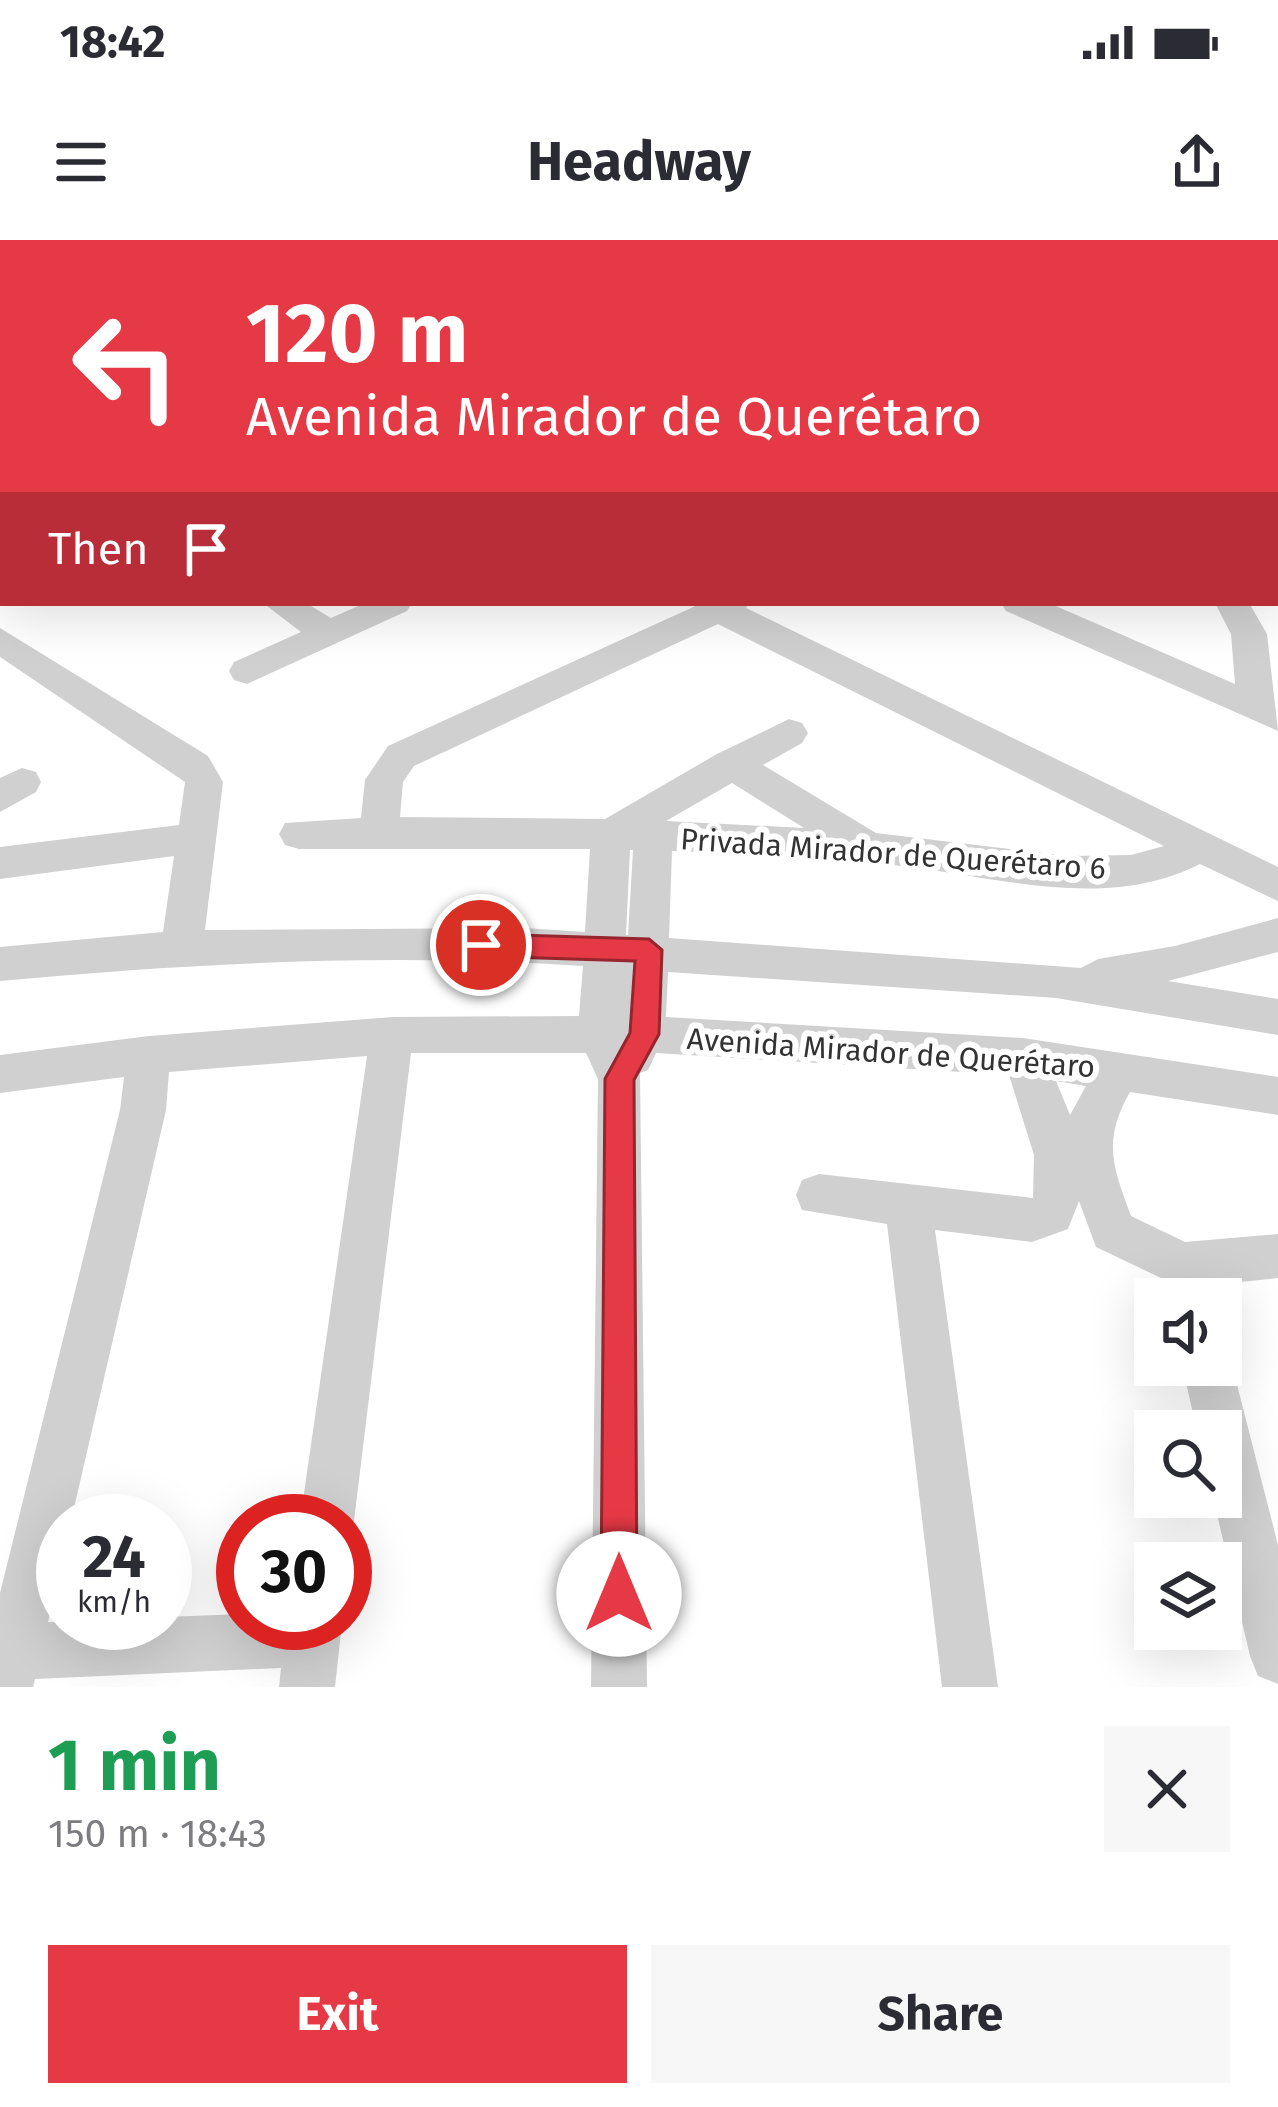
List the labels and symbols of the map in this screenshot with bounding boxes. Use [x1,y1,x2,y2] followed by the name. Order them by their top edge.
[679,821,1107,887] street label: Privada Mirador de Querétaro 6
[430,894,532,996] pin
[686,1021,1096,1085] street label: Avenida Mirador de Querétaro
[216,1494,372,1650] speed limit sign: 30
[556,1531,682,1657] position arrow

